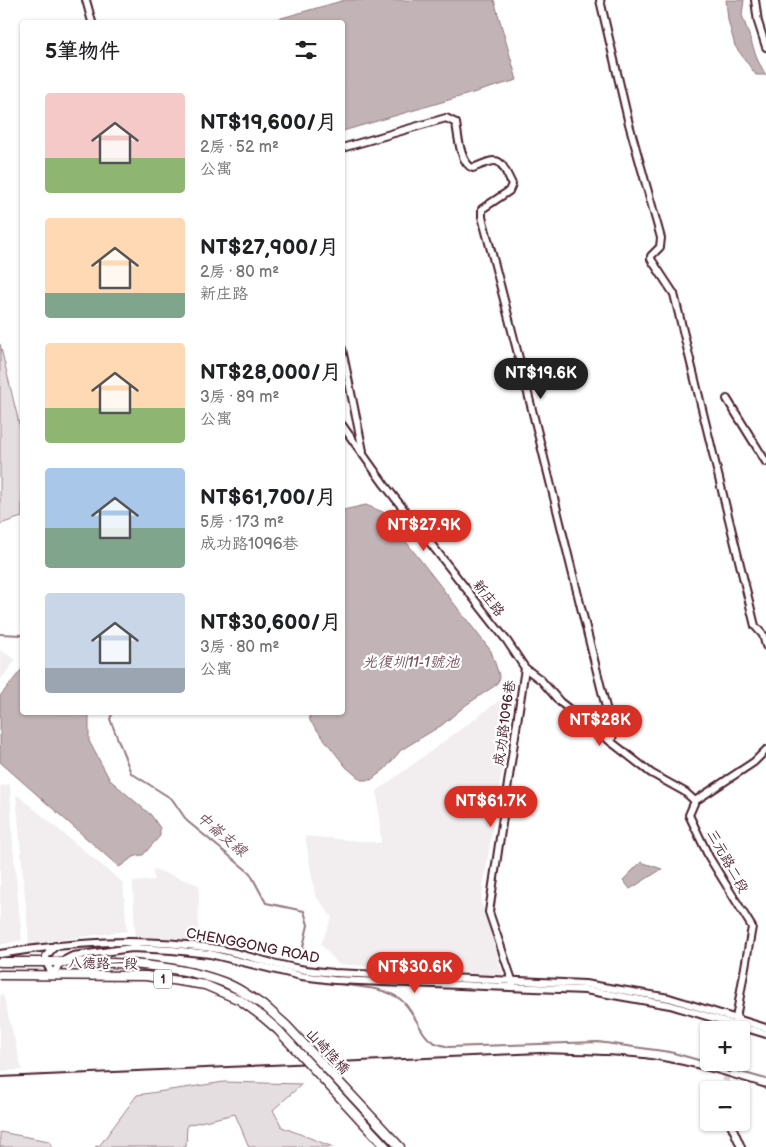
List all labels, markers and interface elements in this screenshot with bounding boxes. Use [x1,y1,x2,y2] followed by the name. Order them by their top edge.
[292,36,320,64] icon: filters
[45,39,120,64] text: 5筆物件
[200,110,337,135] text: NT$19,600/月
[85,113,145,173] icon: home
[200,138,279,157] text: 2房 · 52 m²
[200,160,232,179] text: 公寓
[200,235,339,260] text: NT$27,900/月
[85,238,145,298] icon: home
[200,263,279,282] text: 2房 · 80 m²
[200,285,248,304] text: 新庄路
[489,358,593,400] pin: NT$19.6K
[200,360,342,385] text: NT$28,000/月
[85,363,145,423] icon: home
[505,364,577,383] text: NT$19.6K
[200,388,279,407] text: 3房 · 89 m²
[200,410,232,429] text: 公寓
[200,485,337,510] text: NT$61,700/月
[85,488,145,548] icon: home
[372,510,476,552] pin: NT$27.9K
[200,513,284,532] text: 5房 · 173 m²
[387,516,461,535] text: NT$27.9K
[200,535,299,554] text: 成功路1096巷
[469,577,508,620] street label: 新庄路
[200,610,342,635] text: NT$30,600/月
[85,613,145,673] icon: home
[200,638,279,657] text: 3房 · 80 m²
[362,653,461,672] water label: 光復圳11-1號池
[200,660,232,679] text: 公寓
[490,678,519,767] street label: 成功路1096巷
[559,704,641,747] pin: NT$28K
[569,711,631,730] text: NT$28K
[439,786,543,828] pin: NT$61.7K
[455,792,527,811] text: NT$61.7K
[193,808,252,862] water label: 中崙支線
[703,827,752,896] street label: 三元路二段
[185,924,321,967] street label: CHENGGONG ROAD
[363,952,467,994] pin: NT$30.6K
[68,954,138,973] street label: 八德路一段
[377,958,453,977] text: NT$30.6K
[154,970,172,989] road number: 1
[700,1021,750,1131] map controls
[700,1021,750,1071] button: +
[302,1025,353,1078] street label: 山崎陸橋
[700,1081,750,1131] button: −

